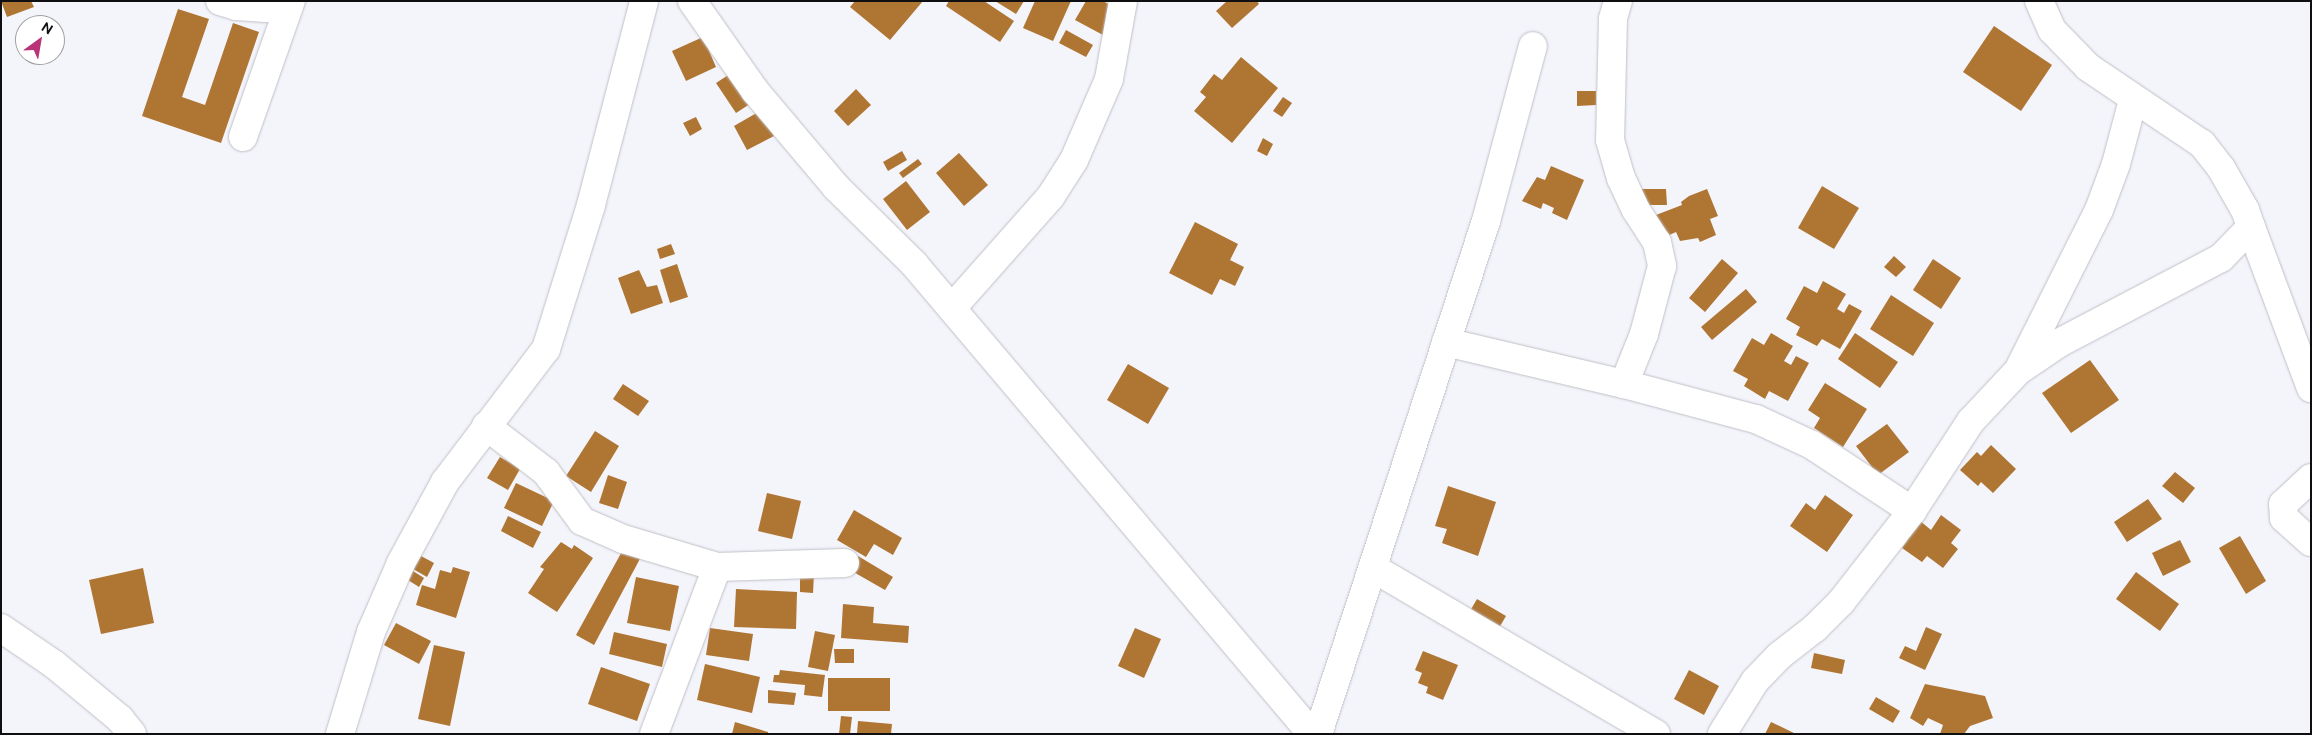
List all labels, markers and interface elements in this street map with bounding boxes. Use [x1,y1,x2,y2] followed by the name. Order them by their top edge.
[15,15,65,65] north arrow
[39,19,56,38] text: N

